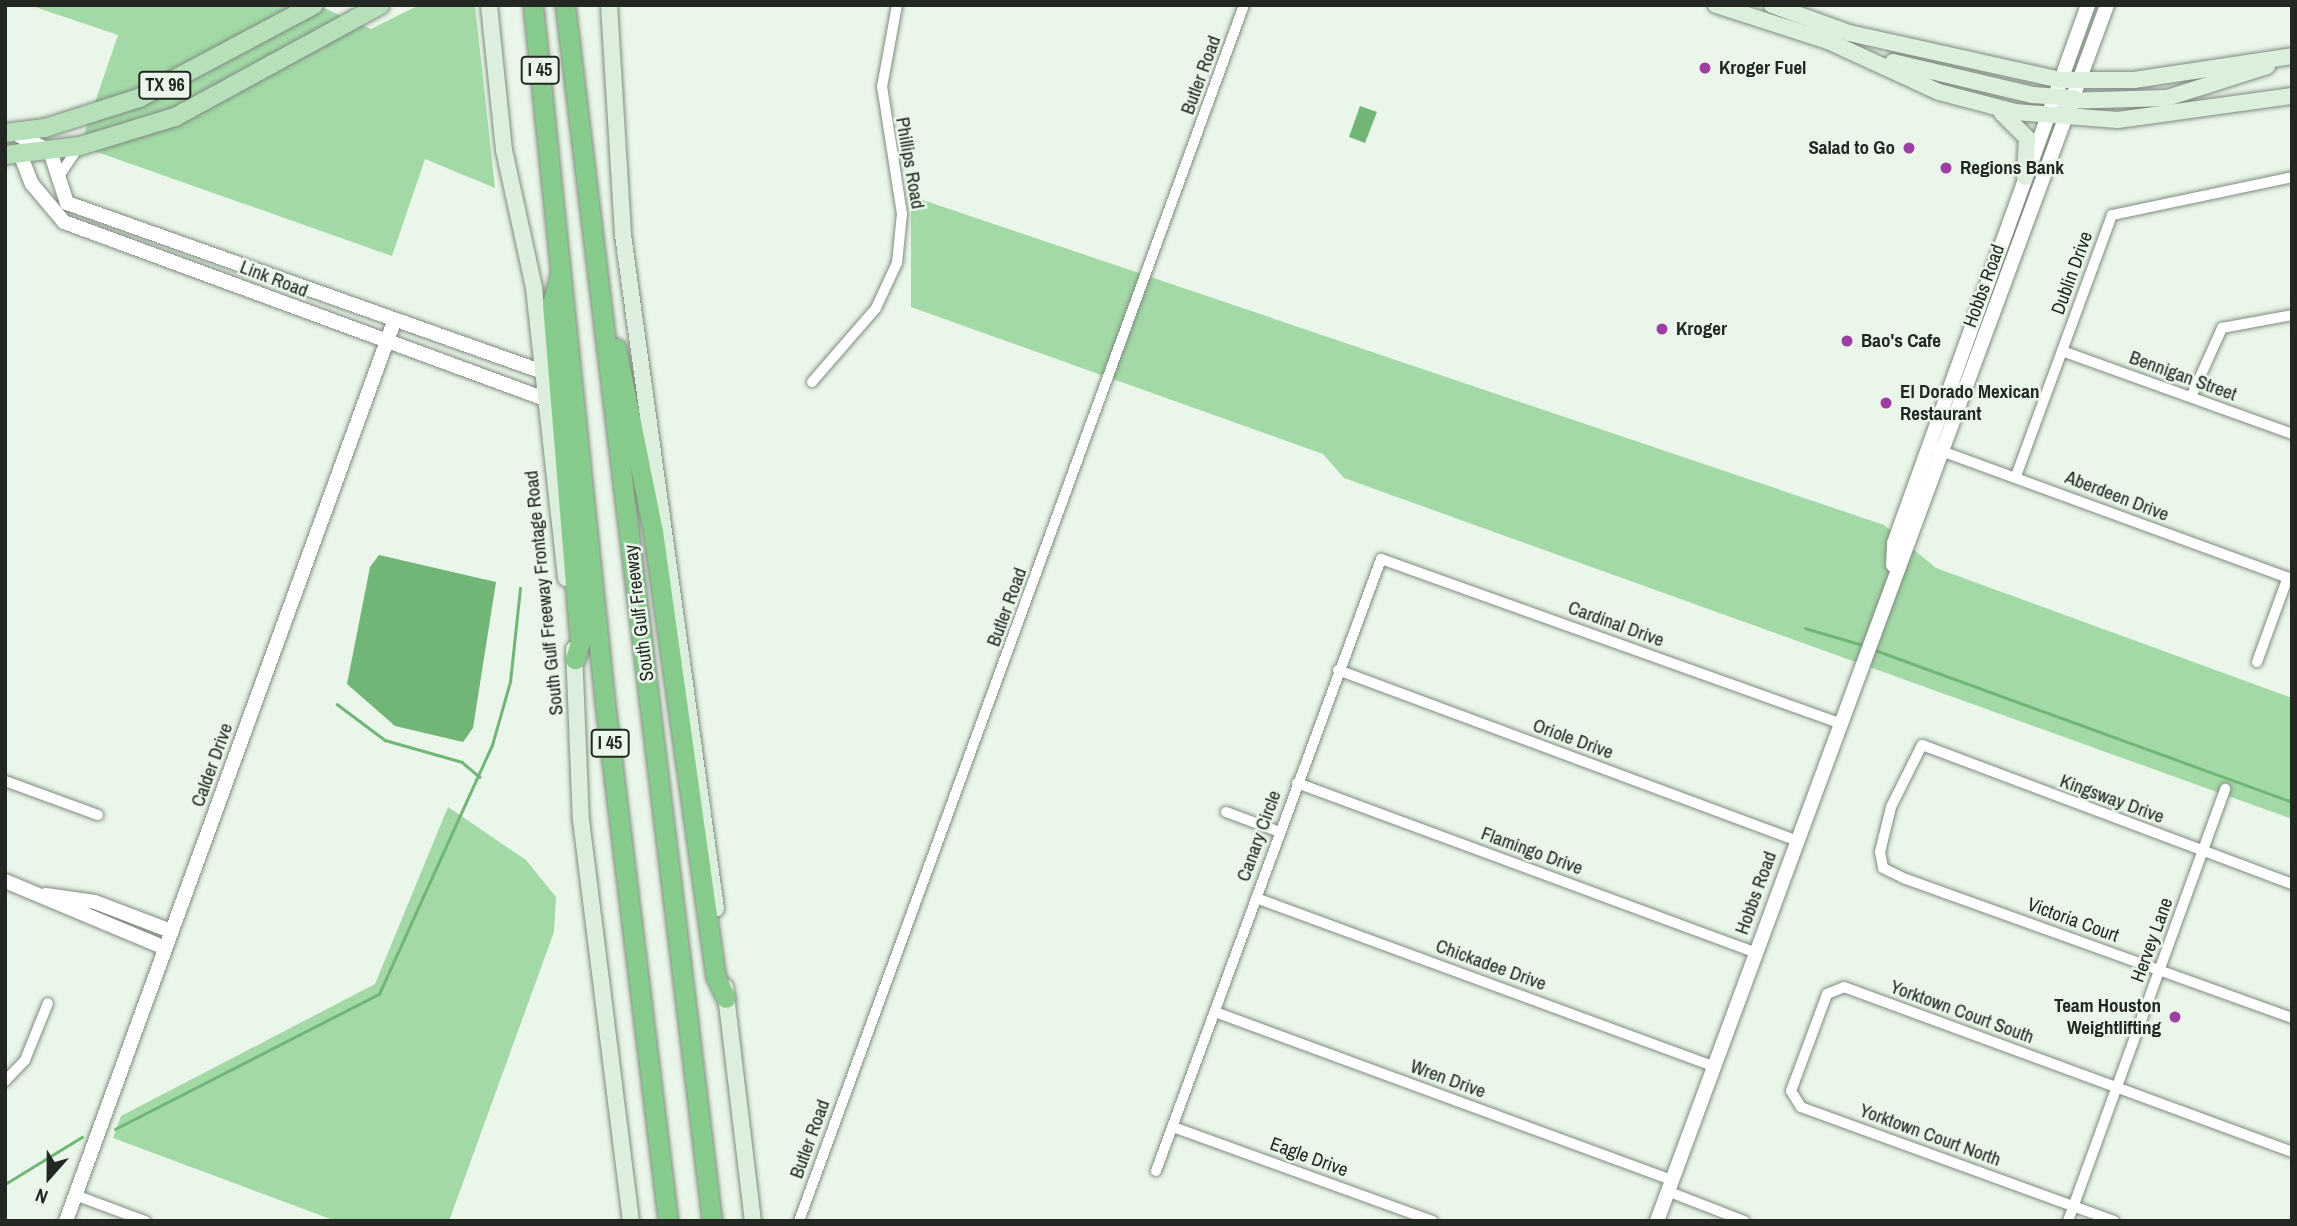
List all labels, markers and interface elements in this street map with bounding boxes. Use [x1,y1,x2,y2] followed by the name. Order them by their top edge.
[1176,32,1226,118] street label: Butler Road
[519,56,561,84] road number: I 45
[1719,57,1806,79] place label: Kroger Fuel
[1697,60,1713,76] marker: Kroger Fuel
[137,70,193,100] road number: TX 96
[891,115,929,211] street label: Phillips Road
[1808,137,1895,159] place label: Salad to Go
[1901,140,1917,156] marker: Salad to Go
[1960,157,2064,179] place label: Regions Bank
[1938,160,1954,176] marker: Regions Bank
[2046,228,2098,318] street label: Dublin Drive
[1958,241,2010,331] street label: Hobbs Road
[237,256,311,302] street label: Link Road
[1676,318,1727,340] place label: Kroger
[1654,321,1670,337] marker: Kroger
[1861,330,1941,352] place label: Bao's Cafe
[1839,333,1855,349] marker: Bao's Cafe
[2126,346,2240,406] street label: Bennigan Street
[1900,381,2039,425] place label: El Dorado Mexican Restaurant
[1878,395,1894,411] marker: El Dorado Mexican Restaurant
[2062,466,2172,526] street label: Aberdeen Drive
[520,470,568,716] street label: South Gulf Freeway Frontage Road
[619,543,659,683] street label: South Gulf Freeway
[982,564,1032,650] street label: Butler Road
[1565,596,1667,652] street label: Cardinal Drive
[1530,714,1616,764] street label: Oriole Drive
[186,720,238,810] street label: Calder Drive
[589,728,631,758] road number: I 45
[2057,770,2167,828] street label: Kingsway Drive
[1232,787,1286,885] street label: Canary Circle
[1478,822,1586,880] street label: Flamingo Drive
[1730,848,1782,938] street label: Hobbs Road
[2024,893,2122,947] street label: Victoria Court
[2126,895,2178,985] street label: Hervey Lane
[1433,934,1549,996] street label: Chickadee Drive
[1887,975,2037,1049] street label: Yorktown Court South
[2054,995,2161,1039] place label: Team Houston Weightlifting
[2167,1009,2183,1025] marker: Team Houston Weightlifting
[1407,1055,1489,1103] street label: Wren Drive
[785,1096,835,1182] street label: Butler Road
[1856,1099,2004,1171] street label: Yorktown Court North
[1267,1132,1351,1182] street label: Eagle Drive
[14,1142,84,1212] north arrow
[32,1182,51,1211] text: N

